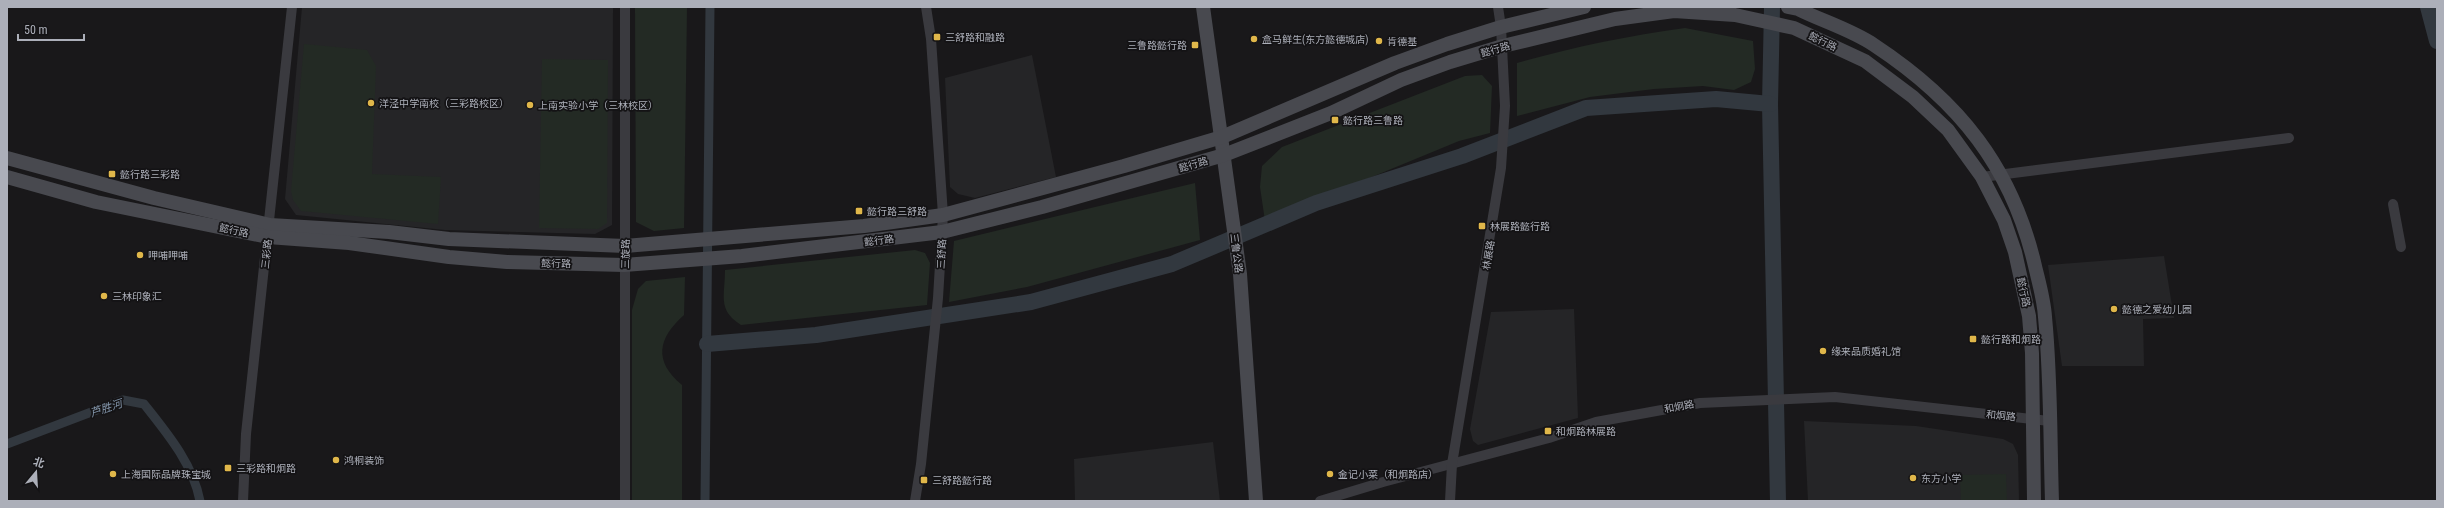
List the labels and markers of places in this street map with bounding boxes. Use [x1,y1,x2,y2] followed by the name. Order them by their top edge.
[932,32,942,42] marker: 三舒路和融路
[945,32,1005,43] place label: 三舒路和融路
[1249,34,1259,44] marker: 盒马鲜生(东方懿德城店)
[1262,34,1368,46] place label: 盒马鲜生(东方懿德城店)
[1374,36,1384,46] marker: 肯德基
[1387,36,1417,47] place label: 肯德基
[1127,40,1187,51] place label: 三鲁路懿行路
[1190,40,1200,50] marker: 三鲁路懿行路
[366,98,376,108] marker: 洋泾中学南校（三彩路校区）
[379,98,509,109] place label: 洋泾中学南校（三彩路校区）
[525,100,535,110] marker: 上南实验小学（三林校区）
[538,100,658,111] place label: 上南实验小学（三林校区）
[1330,115,1340,125] marker: 懿行路三鲁路
[1343,115,1403,126] place label: 懿行路三鲁路
[107,169,117,179] marker: 懿行路三彩路
[120,169,180,180] place label: 懿行路三彩路
[854,206,864,216] marker: 懿行路三舒路
[867,206,927,217] place label: 懿行路三舒路
[1477,221,1487,231] marker: 林展路懿行路
[1490,221,1550,232] place label: 林展路懿行路
[135,250,145,260] marker: 呷哺呷哺
[148,250,188,261] place label: 呷哺呷哺
[99,291,109,301] marker: 三林印象汇
[112,291,162,302] place label: 三林印象汇
[2109,304,2119,314] marker: 懿德之爱幼儿园
[2122,304,2192,315] place label: 懿德之爱幼儿园
[1968,334,1978,344] marker: 懿行路和炯路
[1981,334,2041,345] place label: 懿行路和炯路
[1818,346,1828,356] marker: 缘来品质婚礼馆
[1831,346,1901,357] place label: 缘来品质婚礼馆
[1543,426,1553,436] marker: 和炯路林展路
[1556,426,1616,437] place label: 和炯路林展路
[331,455,341,465] marker: 鸿桐装饰
[344,455,384,466] place label: 鸿桐装饰
[223,463,233,473] marker: 三彩路和炯路
[236,463,296,474] place label: 三彩路和炯路
[108,469,118,479] marker: 上海国际品牌珠宝城
[121,469,211,480] place label: 上海国际品牌珠宝城
[1325,469,1335,479] marker: 金记小菜（和炯路店）
[1338,469,1438,480] place label: 金记小菜（和炯路店）
[1908,473,1918,483] marker: 东方小学
[1921,473,1961,484] place label: 东方小学
[919,475,929,485] marker: 三舒路懿行路
[932,475,992,486] place label: 三舒路懿行路

